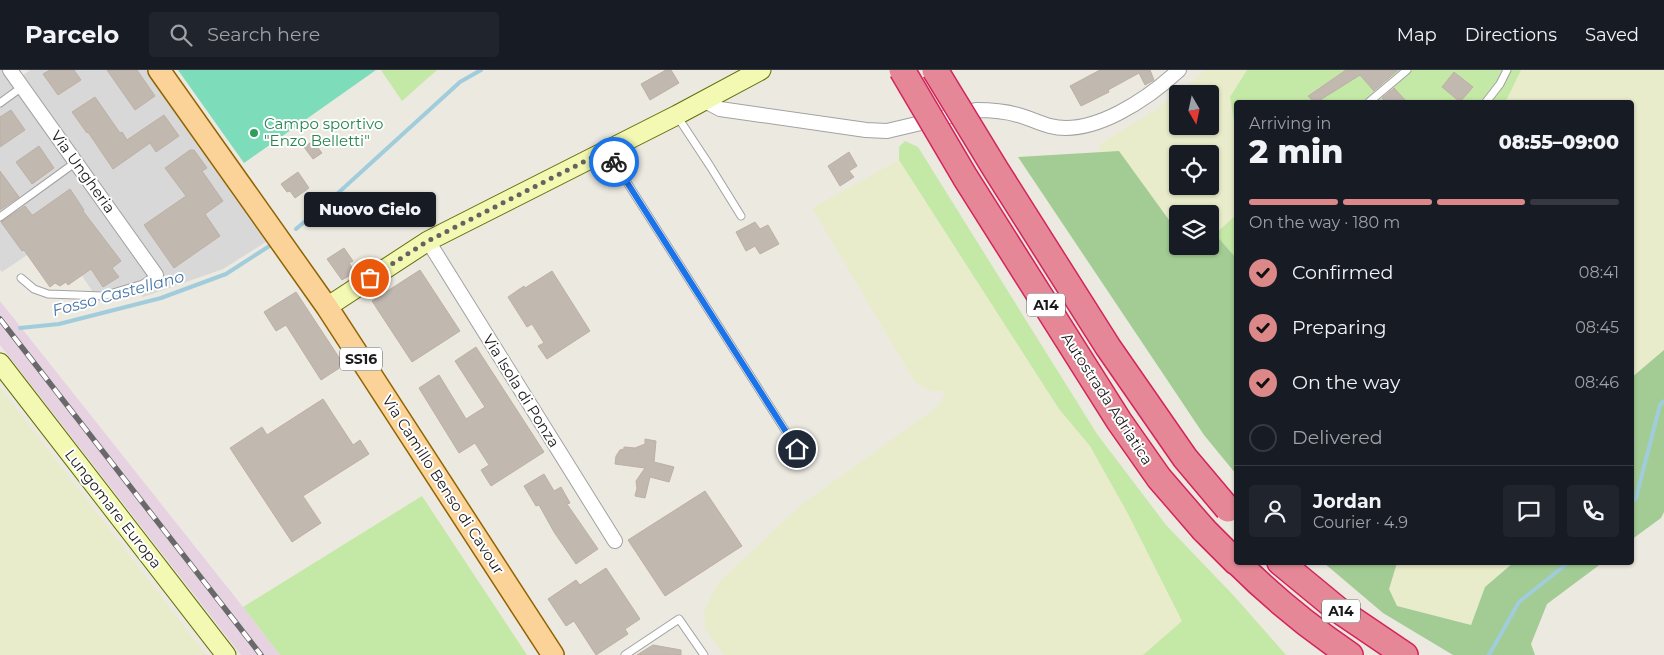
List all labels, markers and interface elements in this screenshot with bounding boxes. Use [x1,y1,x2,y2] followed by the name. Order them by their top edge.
[149,12,499,57] search box
[25,20,119,49] text: Parcelo
[167,21,195,49] icon: search
[207,23,320,46] text: Search here
[1397,24,1437,46] text: Map
[1465,24,1557,46] text: Directions
[1585,24,1639,46] text: Saved
[1169,85,1219,135] north arrow
[1169,85,1219,255] map controls
[264,114,383,150] place label: Campo sportivo "Enzo Belletti"
[1249,114,1331,133] text: Arriving in
[47,127,120,217] street label: Via Ungheria
[248,127,260,139] marker: Campo sportivo "Enzo Belletti"
[1499,131,1619,154] text: 08:55–09:00
[1249,132,1343,171] text: 2 min
[589,137,639,187] courier
[1169,145,1219,195] button: locate
[600,148,628,176] icon: bike
[304,193,436,228] callout: Nuovo Cielo
[319,200,421,219] text: Nuovo Cielo
[1169,205,1219,255] button: layers
[1249,213,1400,232] text: On the way · 180 m
[349,257,391,299] pin
[1249,259,1277,287] icon: check
[1292,261,1393,284] text: Confirmed
[1579,263,1619,282] text: 08:41
[356,264,384,292] icon: bag
[50,267,186,320] water label: Fosso Castellano
[1027,294,1065,316] road number: A14
[1249,314,1277,342] icon: check
[1292,316,1387,339] text: Preparing
[1575,318,1619,337] text: 08:45
[1058,329,1157,468] street label: Autostrada Adriatica
[479,331,564,451] street label: Via Isola di Ponza
[340,348,382,370] road number: SS16
[1249,369,1277,397] icon: check
[1292,371,1400,394] text: On the way
[1574,373,1619,392] text: 08:46
[378,392,508,578] street label: Via Camillo Benso di Cavour
[1292,426,1383,449] text: Delivered
[776,428,818,470] pin
[783,435,811,463] icon: home
[61,445,166,572] street label: Lungomare Europa
[1249,485,1301,537] button: person
[1503,485,1555,537] button: chat
[1567,485,1619,537] button: phone
[1313,490,1382,513] text: Jordan
[1313,513,1408,532] text: Courier · 4.9
[1322,600,1360,622] road number: A14

